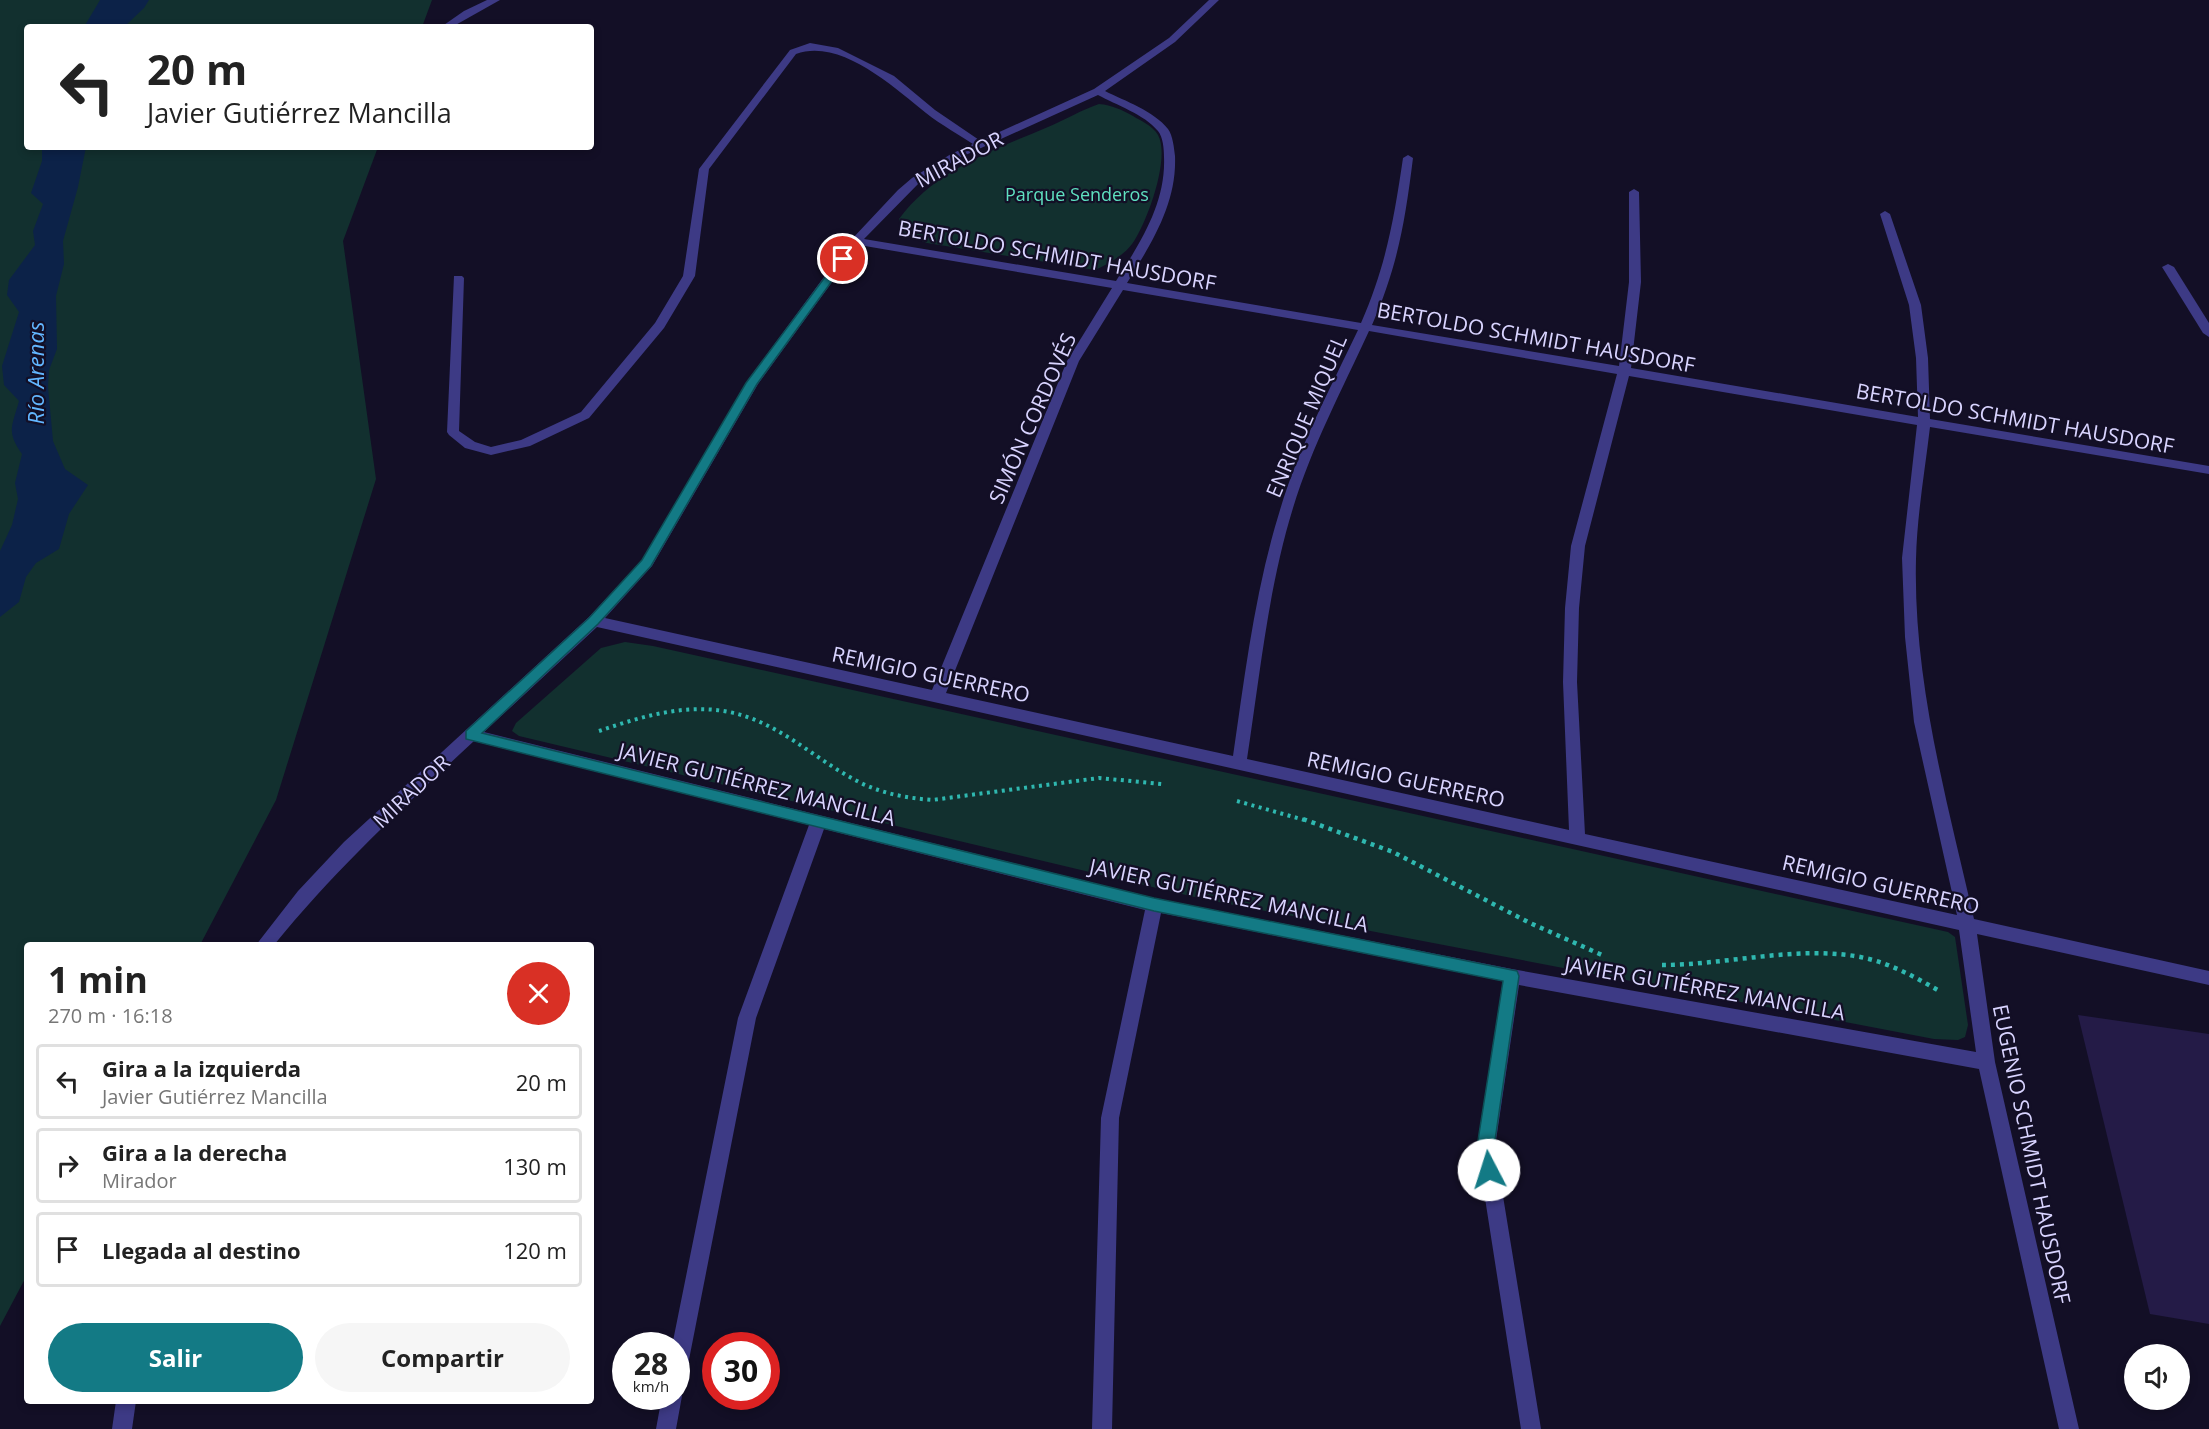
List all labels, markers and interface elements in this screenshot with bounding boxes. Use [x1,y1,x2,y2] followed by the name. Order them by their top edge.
[147,40,247,97] text: 20 m
[48,48,126,126] icon: left
[147,94,452,131] text: Javier Gutiérrez Mancilla
[910,124,1008,194] street label: MIRADOR
[1005,182,1149,206] park label: Parque Senderos
[896,213,1218,297] street label: BERTOLDO SCHMIDT HAUSDORF
[817,233,868,284] pin
[826,242,859,275] icon: arrive
[1375,295,1697,379] street label: BERTOLDO SCHMIDT HAUSDORF
[20,321,50,424] water label: Río Arenas
[982,328,1082,508] street label: SIMÓN CORDOVÉS
[1259,330,1353,502] street label: ENRIQUE MIQUEL
[1854,376,2176,460] street label: BERTOLDO SCHMIDT HAUSDORF
[830,639,1032,709] street label: REMIGIO GUERRERO
[614,736,899,832] street label: JAVIER GUTIÉRREZ MANCILLA
[1305,744,1507,814] street label: REMIGIO GUERRERO
[367,748,456,834] street label: MIRADOR
[1780,848,1982,920] street label: REMIGIO GUERRERO
[1085,851,1372,938] street label: JAVIER GUTIÉRREZ MANCILLA
[1561,949,1848,1027] street label: JAVIER GUTIÉRREZ MANCILLA
[48,955,148,1004] text: 1 min
[507,962,570,1025] button: close
[48,1002,173,1029] text: 270 m · 16:18
[1987,1002,2077,1307] street label: EUGENIO SCHMIDT HAUSDORF
[102,1053,301,1083] text: Gira a la izquierda
[51,1065,84,1098] icon: left
[516,1067,567,1097] text: 20 m
[102,1083,328,1110] text: Javier Gutiérrez Mancilla
[102,1137,287,1167] text: Gira a la derecha
[1457,1138,1521,1202] position arrow
[51,1149,84,1182] icon: right
[503,1151,567,1181] text: 130 m
[102,1167,177,1194] text: Mirador
[51,1233,84,1266] icon: arrive
[102,1235,301,1265] text: Llegada al destino
[503,1235,567,1265] text: 120 m
[48,1323,303,1392] button: Salir
[315,1323,570,1392] button: Compartir
[702,1332,780,1410] speed limit sign: 30
[634,1343,668,1384] text: 28
[2124,1344,2190,1410] map controls
[2124,1344,2190,1410] button: sound
[633,1376,669,1396] text: km/h

